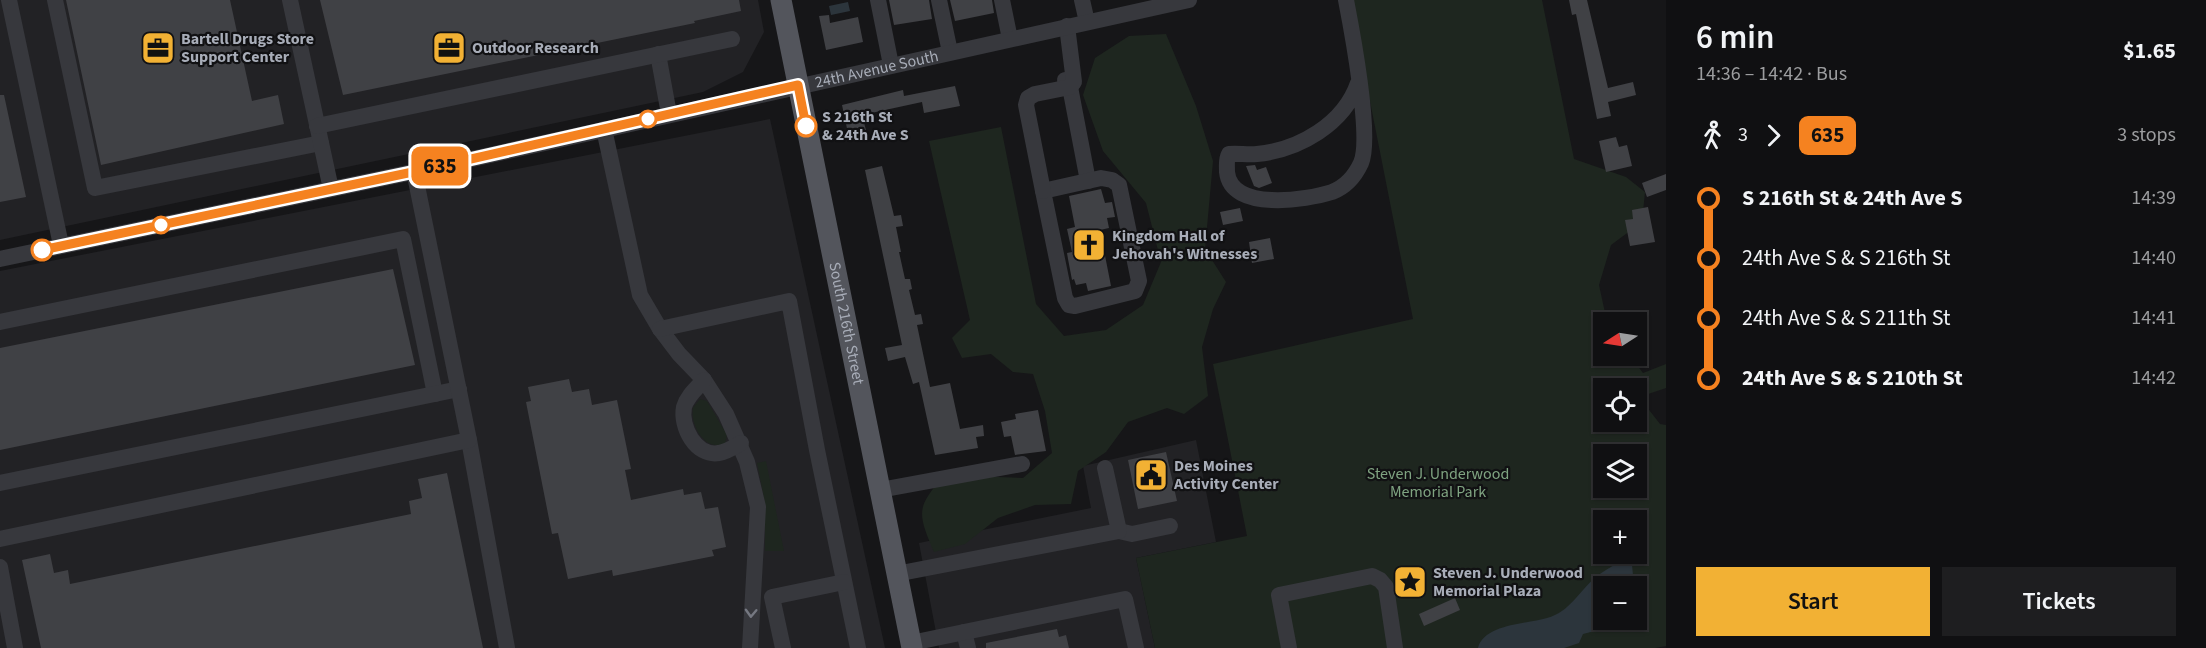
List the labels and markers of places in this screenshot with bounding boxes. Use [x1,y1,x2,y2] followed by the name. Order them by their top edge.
[181,28,314,68] place label: Bartell Drugs Store Support Center
[140,30,176,66] office icon: Bartell Drugs Store Support Center
[431,30,467,66] office icon: Outdoor Research
[472,37,599,59] place label: Outdoor Research
[822,106,909,146] place label: S 216th St & 24th Ave S
[639,110,657,128] unlabelled marker
[795,115,817,137] marker: S 216th St & 24th Ave S
[152,216,170,234] unlabelled marker
[1112,225,1257,265] place label: Kingdom Hall of Jehovah's Witnesses
[1071,227,1107,263] church icon: Kingdom Hall of Jehovah's Witnesses
[31,239,53,261] unlabelled marker
[1173,455,1279,495] place label: Des Moines Activity Center
[1133,457,1169,493] public building icon: Des Moines Activity Center
[1433,562,1583,602] place label: Steven J. Underwood Memorial Plaza
[1392,564,1428,600] place icon: Steven J. Underwood Memorial Plaza

